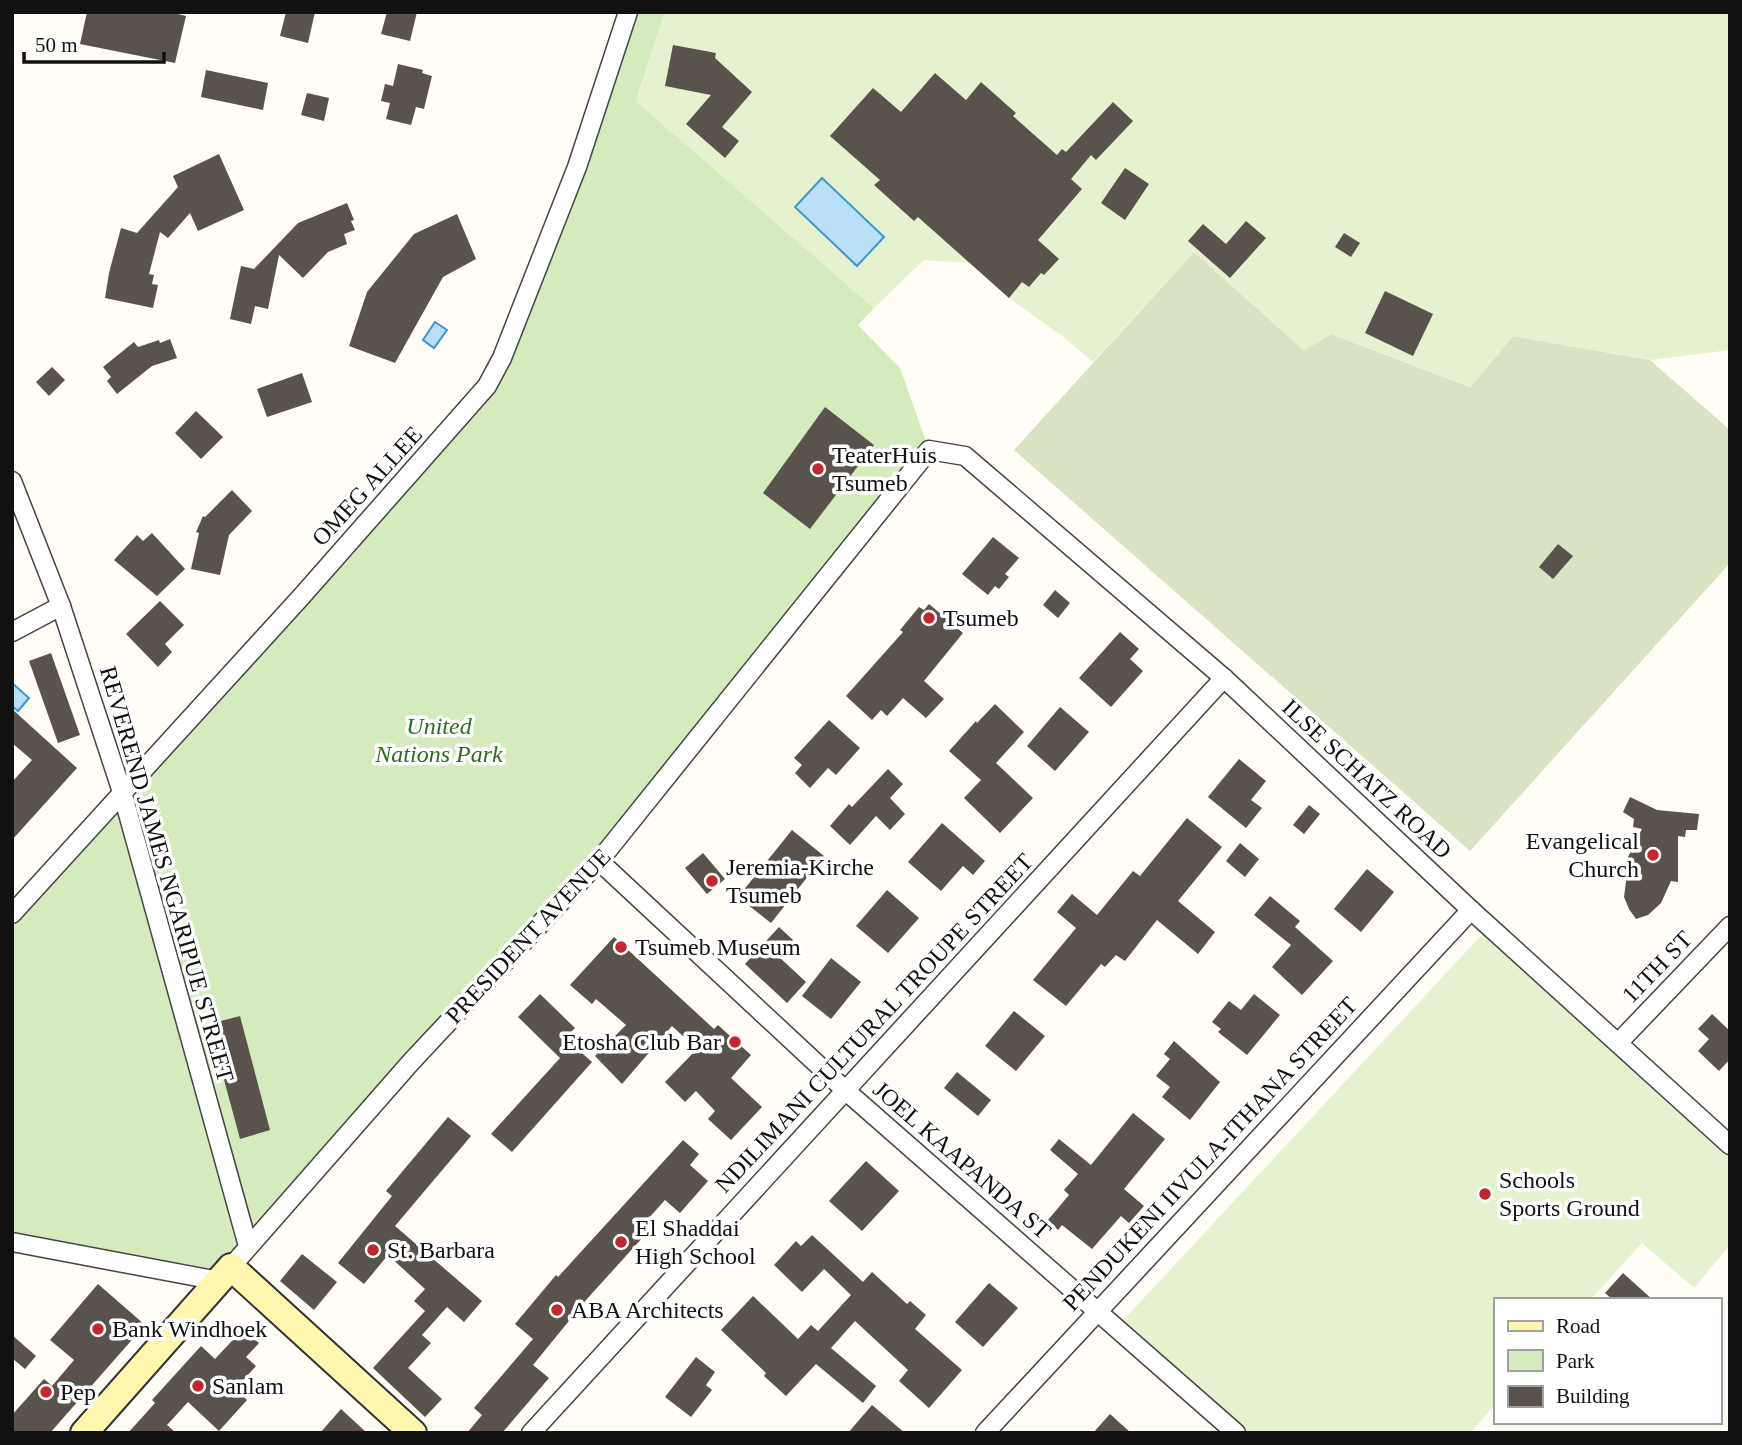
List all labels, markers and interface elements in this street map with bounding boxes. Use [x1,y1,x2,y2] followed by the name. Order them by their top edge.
[24,21,164,65] scale bar
[35,33,78,57] text: 50 m
[307,421,427,551] street label: OMEG ALLEE
[832,442,937,496] place label: TeaterHuis Tsumeb
[810,461,826,477] marker: TeaterHuis Tsumeb
[943,605,1019,631] place label: Tsumeb
[921,610,937,626] marker: Tsumeb
[95,663,239,1085] street label: REVEREND JAMES NGARIPUE STREET
[1277,694,1457,864] street label: ILSE SCHATZ ROAD
[374,713,503,767] park label: United Nations Park
[1526,828,1639,882] place label: Evangelical Church
[440,843,616,1029] street label: PRESIDENT AVENUE
[1645,847,1661,863] marker: Evangelical Church
[710,848,1038,1198] street label: NDILIMANI CULTURAL TROUPE STREET
[726,854,874,908] place label: Jeremia-Kirche Tsumeb
[704,873,720,889] marker: Jeremia-Kirche Tsumeb
[1617,926,1698,1008] street label: 11TH ST
[635,934,801,960] place label: Tsumeb Museum
[613,939,629,955] marker: Tsumeb Museum
[1058,992,1362,1316] street label: PENDUKENI IIVULA-ITHANA STREET
[562,1029,721,1055] place label: Etosha Club Bar
[727,1034,743,1050] marker: Etosha Club Bar
[868,1076,1056,1244] street label: JOEL KAAPANDA ST
[1499,1167,1640,1221] place label: Schools Sports Ground
[1477,1186,1493,1202] marker: Schools Sports Ground
[635,1215,756,1269] place label: El Shaddai High School
[613,1234,629,1250] marker: El Shaddai High School
[387,1237,495,1263] place label: St. Barbara
[365,1242,381,1258] marker: St. Barbara
[571,1297,724,1323] place label: ABA Architects
[1494,1298,1721,1424] legend
[549,1302,565,1318] marker: ABA Architects
[1556,1314,1601,1338] text: Road
[112,1316,267,1342] place label: Bank Windhoek
[90,1321,106,1337] marker: Bank Windhoek
[1556,1349,1595,1373] text: Park
[212,1373,284,1399] place label: Sanlam
[190,1378,206,1394] marker: Sanlam
[60,1379,96,1405] place label: Pep
[38,1384,54,1400] marker: Pep
[1556,1384,1630,1408] text: Building

